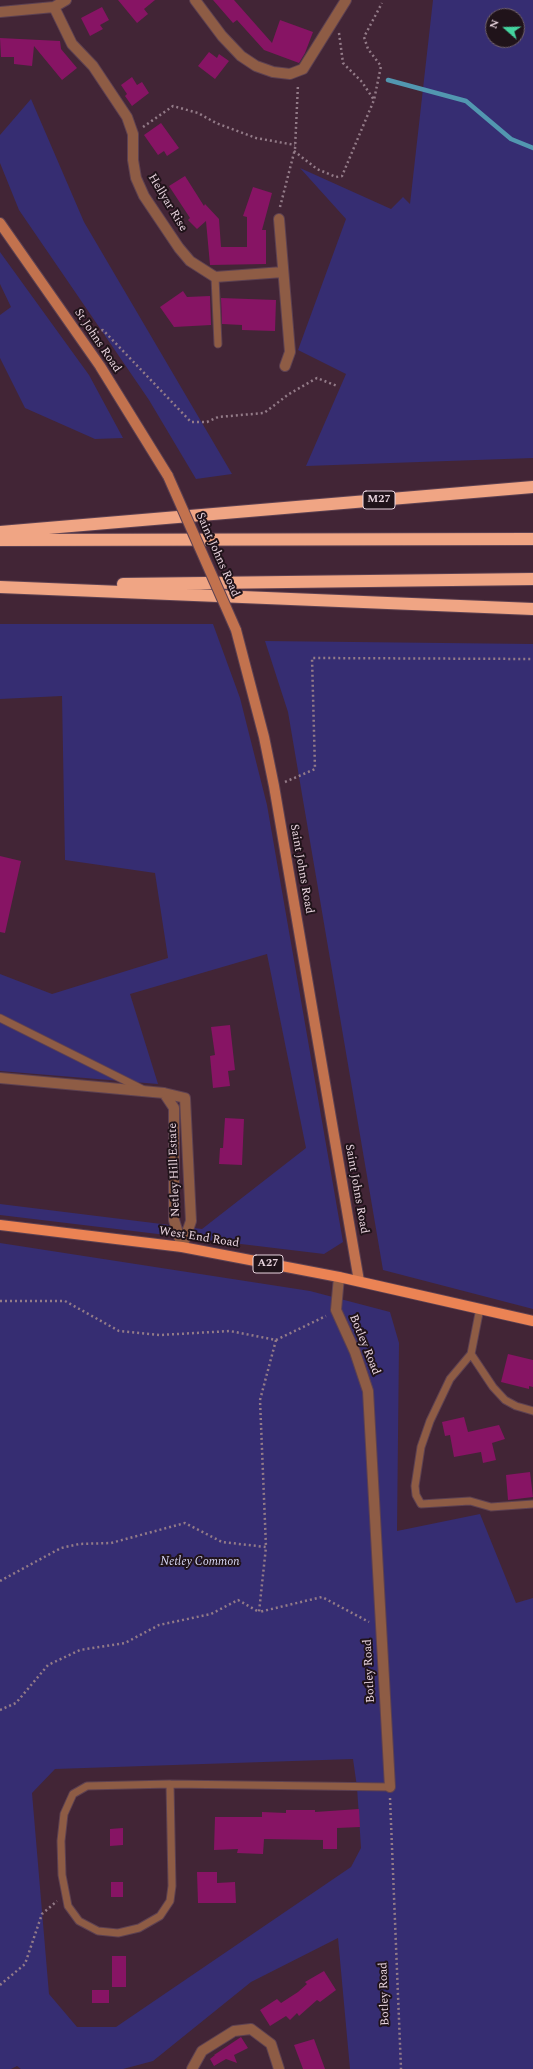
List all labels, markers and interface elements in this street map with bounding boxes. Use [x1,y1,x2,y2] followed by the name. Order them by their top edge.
[485,8,525,48] north arrow
[485,17,504,31] text: N
[144,172,190,234] street label: Hellyar Rise
[70,306,124,376] street label: St Johns Road
[363,491,395,509] road number: M27
[192,511,242,599] street label: Saint Johns Road
[286,823,316,915] street label: Saint Johns Road
[166,1123,184,1217] street label: Netley Hill Estate
[341,1143,371,1235] street label: Saint Johns Road
[158,1225,240,1251] street label: West End Road
[253,1255,283,1273] road number: A27
[345,1313,383,1377] street label: Botley Road
[160,1556,240,1570] park label: Netley Common
[361,1639,379,1703] street label: Botley Road
[377,1962,393,2026] street label: Botley Road

